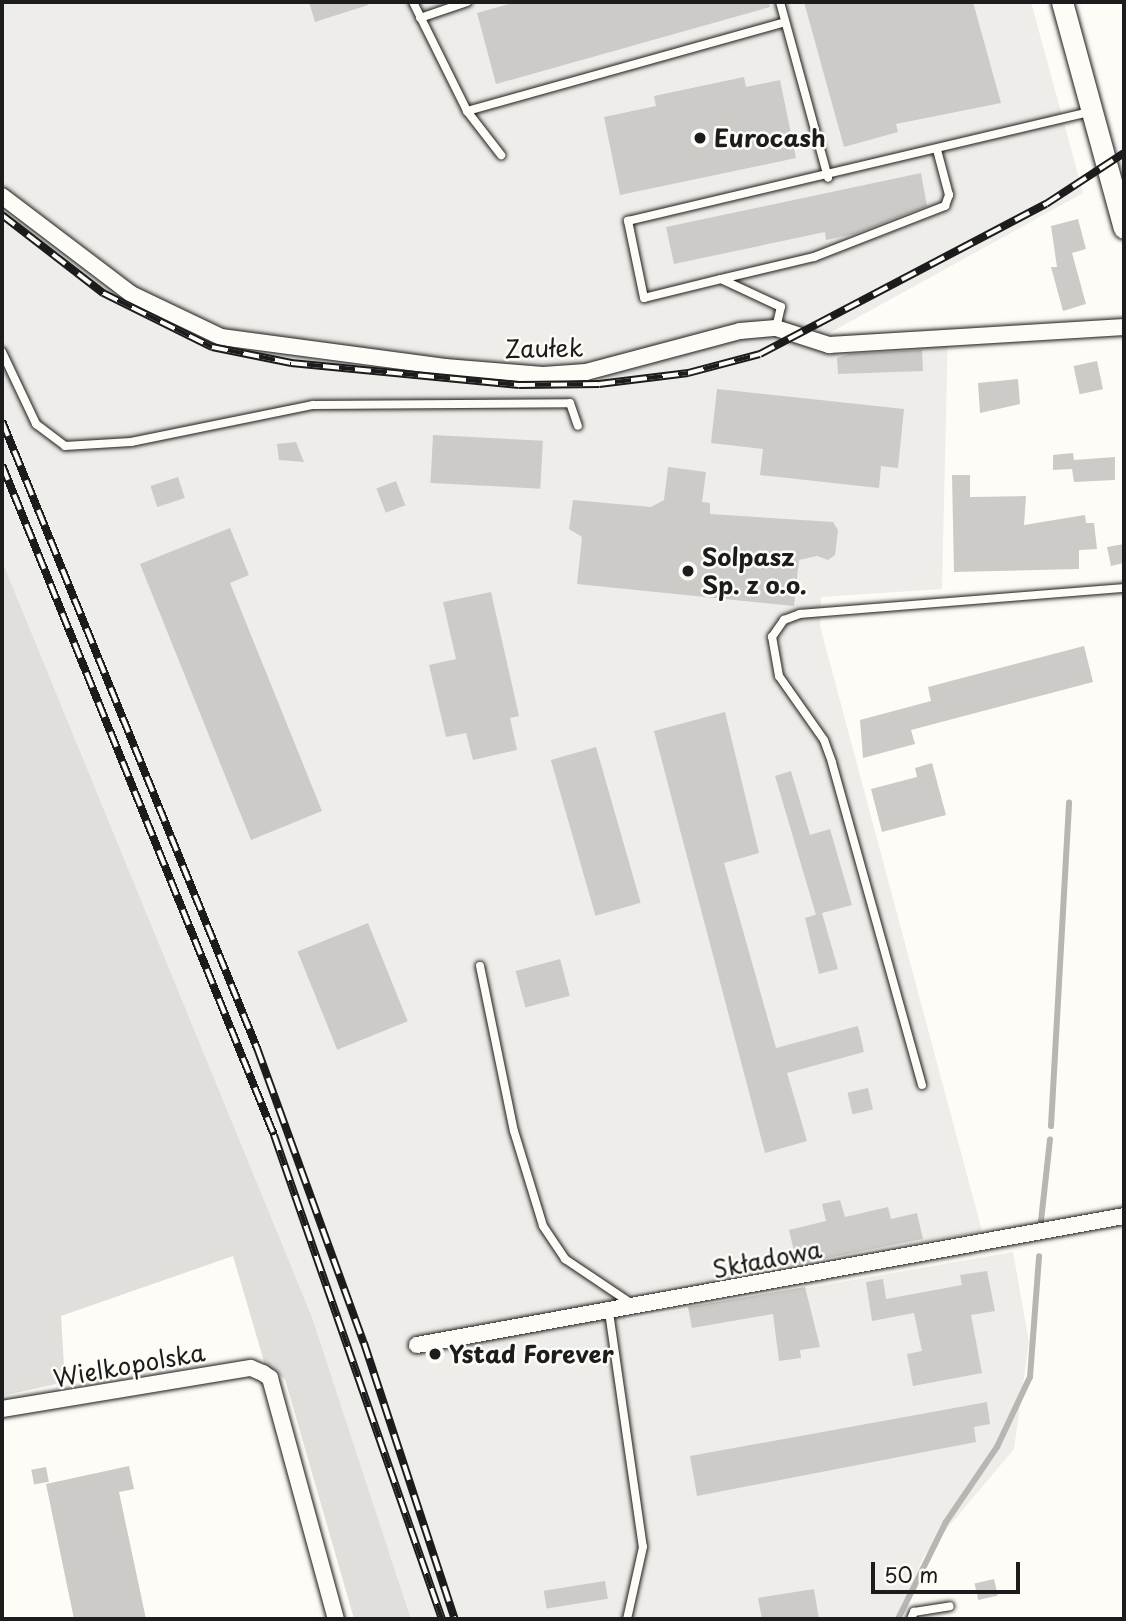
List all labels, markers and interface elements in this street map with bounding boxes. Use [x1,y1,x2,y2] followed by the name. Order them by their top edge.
[714,124,826,152] place label: Eurocash
[692,130,708,146] marker: Eurocash
[504,333,584,363] street label: Zaułek
[702,543,808,599] place label: Solpasz Sp. z o.o.
[680,563,696,579] marker: Solpasz Sp. z o.o.
[710,1234,824,1284] street label: Składowa
[51,1338,207,1392] street label: Wielkopolska
[449,1340,615,1368] place label: Ystad Forever
[427,1346,443,1362] marker: Ystad Forever
[874,1548,1023,1592] scale bar
[884,1558,938,1590] text: 50 m

